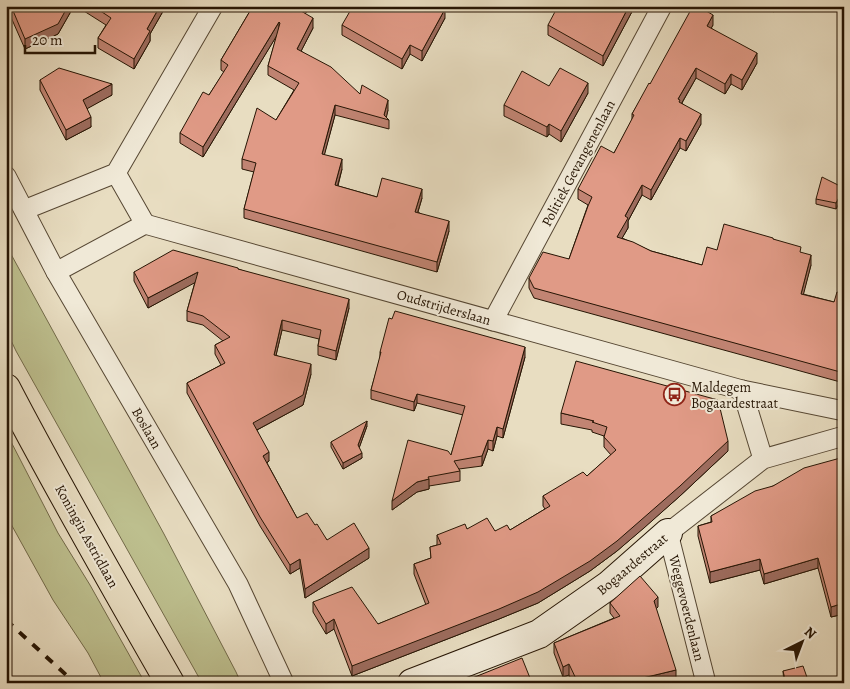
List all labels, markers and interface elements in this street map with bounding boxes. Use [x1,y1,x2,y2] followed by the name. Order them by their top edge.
[25,22,95,54] scale bar
[32,30,63,50] text: 20 m
[537,96,620,230] street label: Politiek Gevangenenlaan
[395,285,493,330] street label: Oudstrijderslaan
[691,378,779,413] place label: Maldegem Bogaardestraat
[663,383,687,407] bus stop icon: Maldegem Bogaardestraat
[127,404,166,453] street label: Boslaan
[50,481,123,592] street label: Koningin Astridlaan
[593,529,672,600] street label: Bogaardestraat
[664,552,709,663] street label: Weggevoerdenlaan
[778,616,828,666] north arrow
[800,622,821,643] text: N

